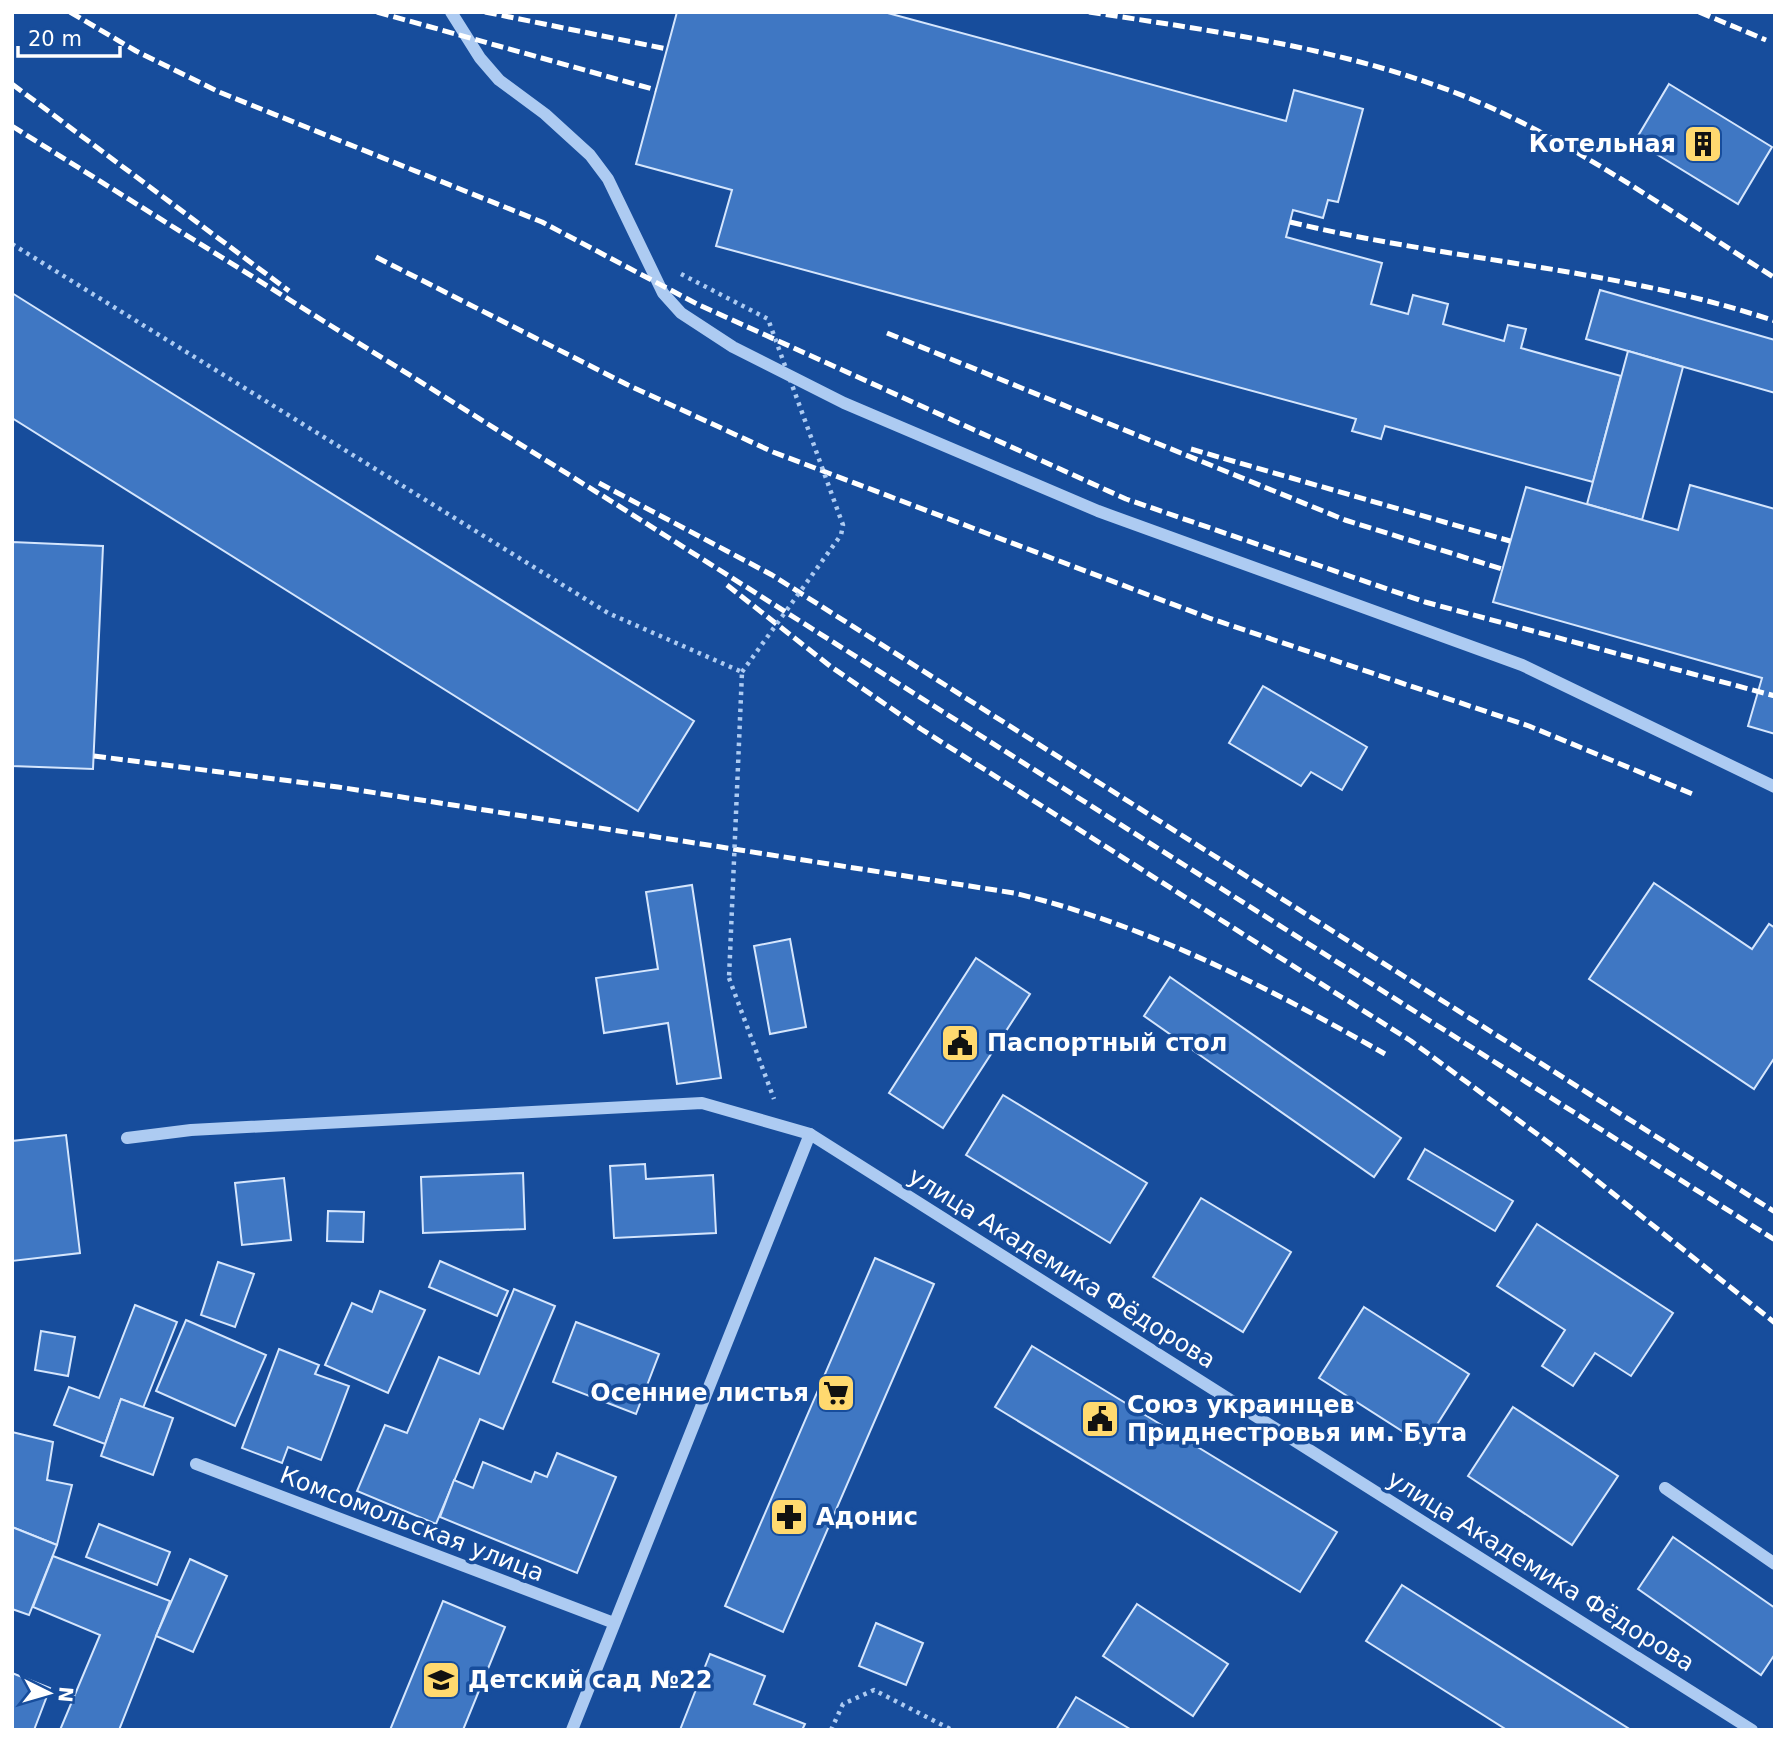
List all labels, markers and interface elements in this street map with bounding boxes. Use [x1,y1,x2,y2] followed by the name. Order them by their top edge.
[18,14,119,58] scale bar
[28,27,82,51] text: 20 m
[1682,123,1724,165] building icon: Котельная
[1529,130,1676,158] place label: Котельная
[939,1022,981,1064] public building icon: Паспортный стол
[987,1029,1227,1057] place label: Паспортный стол
[903,1162,1221,1374] street label: улица Академика Фёдорова
[815,1372,857,1414] supermarket icon: Осенние листья
[590,1379,809,1407] place label: Осенние листья
[1127,1391,1467,1447] place label: Союз украинцев Приднестровья им. Бута
[1079,1398,1121,1440] public building icon: Союз украинцев Приднестровья им. Бута
[276,1461,548,1587] street label: Комсомольская улица
[1382,1465,1700,1677] street label: улица Академика Фёдорова
[768,1496,810,1538] pharmacy icon: Адонис
[816,1503,918,1531] place label: Адонис
[14,1658,84,1728] north arrow
[420,1659,462,1701] school or university icon: Детский сад №22
[468,1666,713,1694] place label: Детский сад №22
[54,1686,78,1703] text: N

